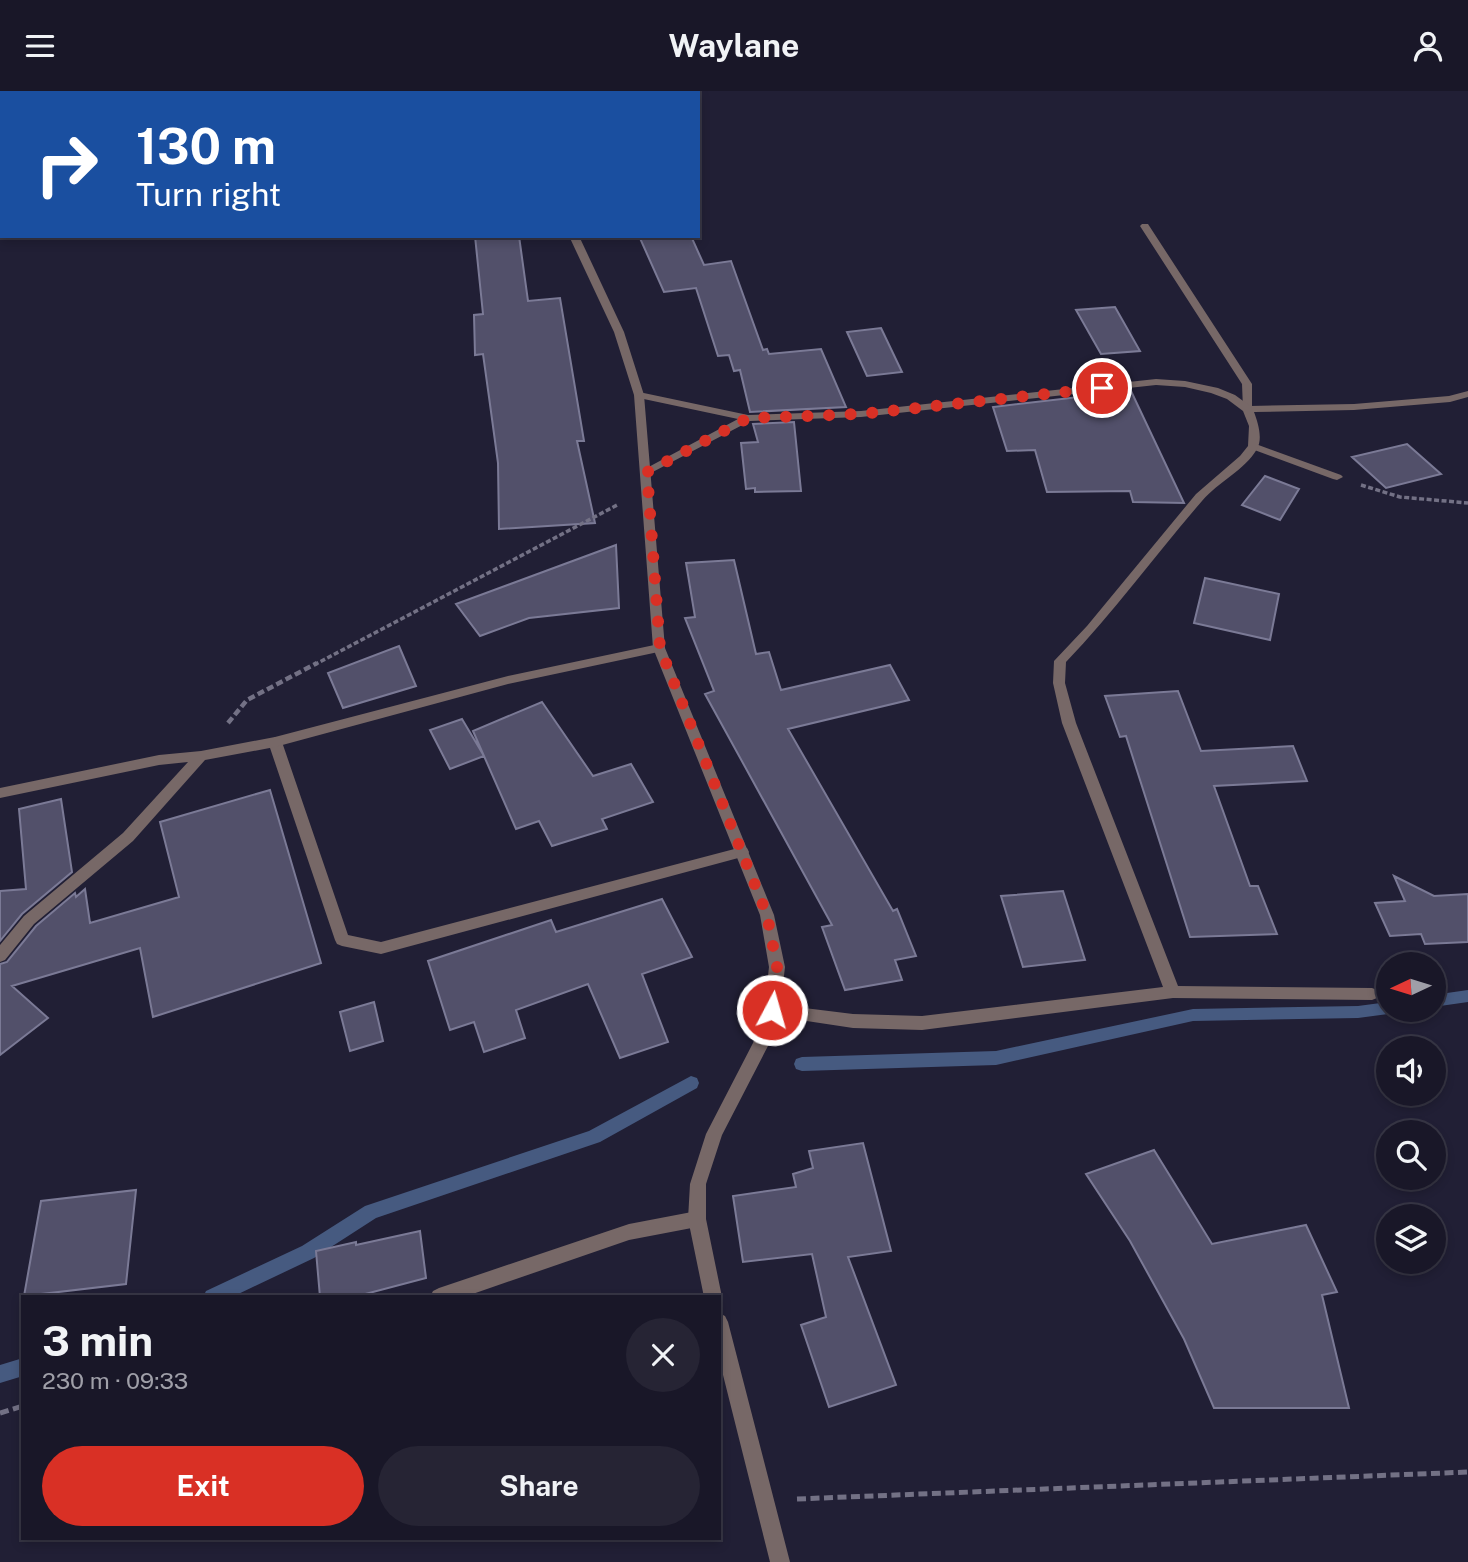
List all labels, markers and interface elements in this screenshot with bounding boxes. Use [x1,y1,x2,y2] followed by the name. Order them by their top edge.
[21,27,59,65] icon: menu
[669,27,799,64] text: Waylane
[1409,27,1447,65] icon: person
[136,117,276,175] text: 130 m
[21,119,112,210] icon: right
[136,176,281,213] text: Turn right
[1072,358,1132,418] pin
[1083,369,1121,407] icon: arrive
[1376,952,1446,1022] north arrow
[1376,952,1446,1274] map controls
[735,973,809,1047] position arrow
[1376,1036,1446,1106] button: sound
[1376,1120,1446,1190] button: search
[1376,1204,1446,1274] button: layers
[42,1316,153,1365] text: 3 min
[626,1318,700,1392] button: close
[42,1367,188,1394] text: 230 m · 09:33
[42,1446,364,1526] button: Exit
[378,1446,700,1526] button: Share

